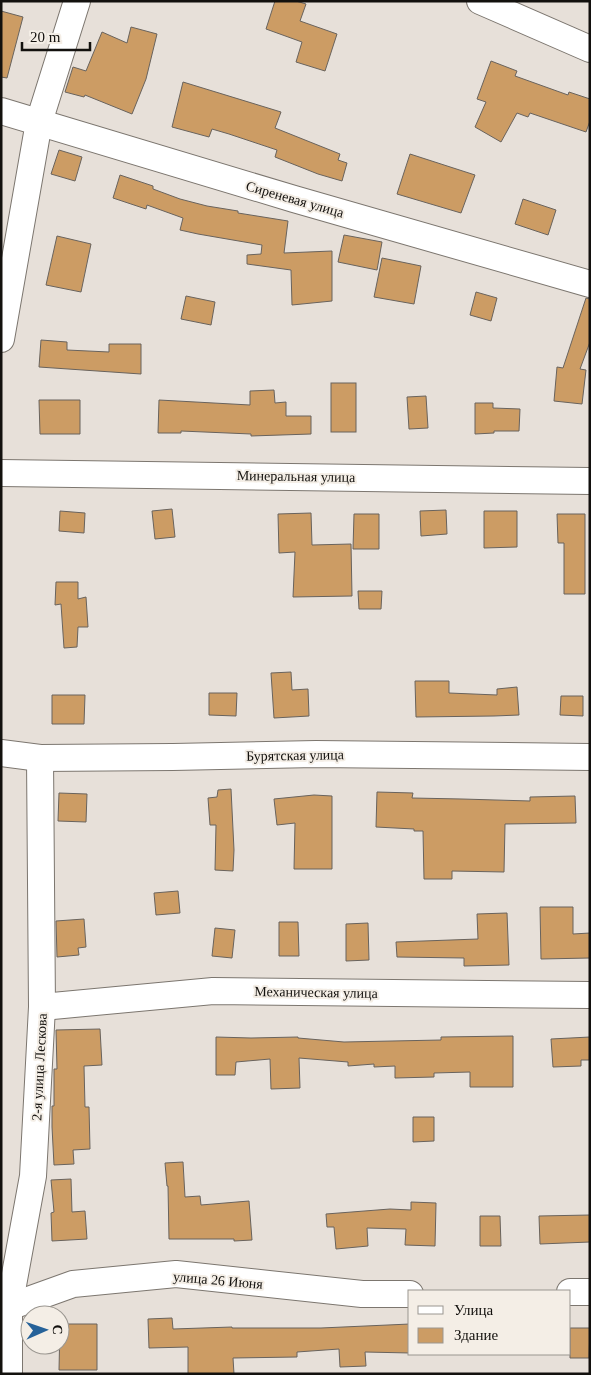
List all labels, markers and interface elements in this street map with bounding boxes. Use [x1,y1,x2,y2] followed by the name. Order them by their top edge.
[22,20,90,52] scale bar
[30,29,61,45] text: 20 m
[244,178,346,221] street label: Сиреневая улица
[237,468,356,485] street label: Минеральная улица
[246,747,345,764] street label: Бурятская улица
[254,984,379,1001] street label: Механическая улица
[29,1012,50,1121] street label: 2-я улица Лескова
[172,1269,264,1292] street label: улица 26 Июня
[408,1290,571,1355] legend
[454,1302,493,1318] text: Улица
[20,1305,70,1355] north arrow
[50,1324,65,1335] text: С
[454,1327,498,1343] text: Здание

